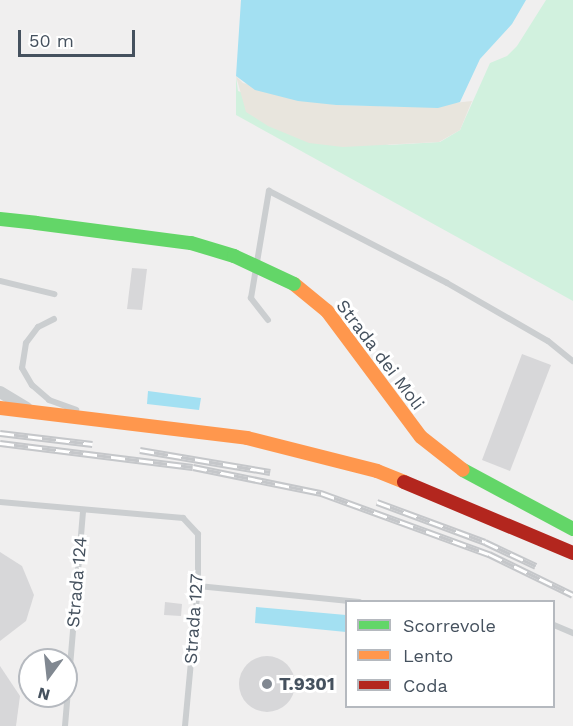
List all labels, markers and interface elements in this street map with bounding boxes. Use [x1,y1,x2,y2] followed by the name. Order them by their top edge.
[21,18,138,56] scale bar
[29,30,74,51] text: 50 m
[331,295,429,415] street label: Strada dei Moli
[62,535,92,629] street label: Strada 124
[180,573,208,665] street label: Strada 127
[345,600,555,708] legend
[403,615,496,636] text: Scorrevole
[403,645,453,666] text: Lento
[18,648,78,708] north arrow
[279,673,335,695] place label: T.9301
[403,675,448,696] text: Coda
[260,677,274,691] marker: T.9301
[36,683,52,705] text: N

